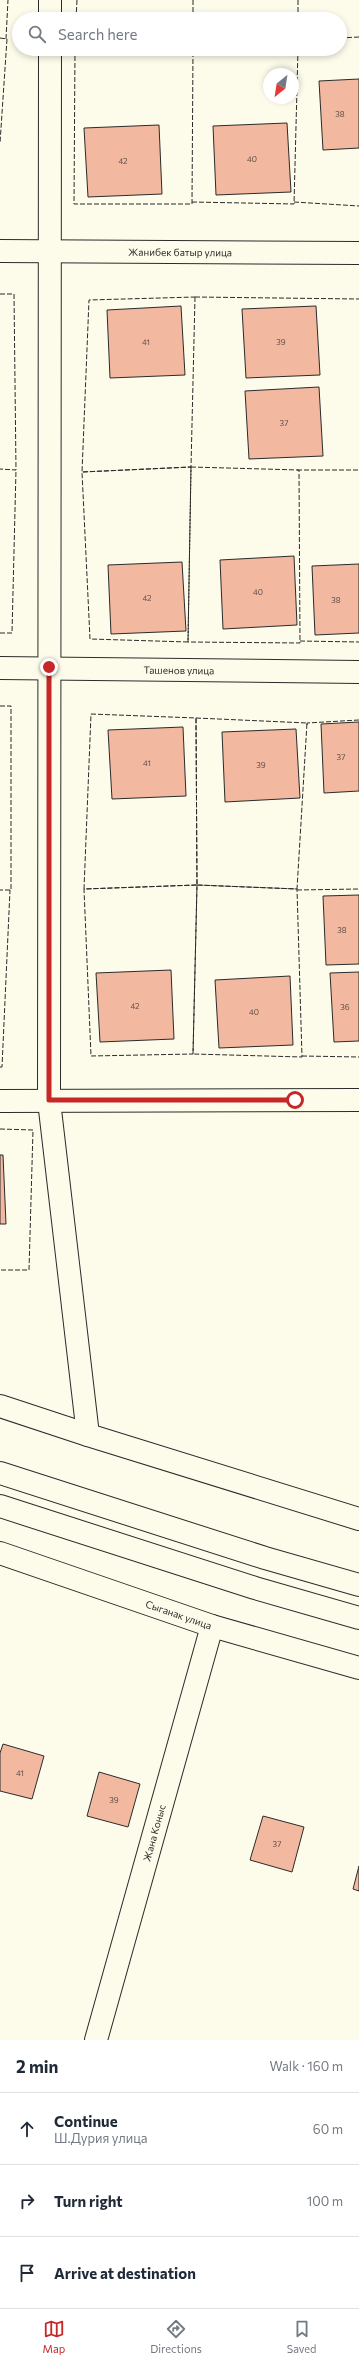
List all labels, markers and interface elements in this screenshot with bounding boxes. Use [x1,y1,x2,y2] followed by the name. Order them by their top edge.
[12,12,347,56] search box
[26,23,48,45] icon: search
[58,25,137,43] text: Search here
[263,68,299,104] north arrow
[335,109,345,119] house number: 38
[247,154,257,164] house number: 40
[118,156,128,166] house number: 42
[128,246,232,258] street label: Жанибек батыр улица
[142,337,150,347] house number: 41
[276,337,286,347] house number: 39
[280,418,288,428] house number: 37
[253,587,263,597] house number: 40
[142,593,152,603] house number: 42
[331,595,341,605] house number: 38
[40,658,58,676] route end
[144,664,214,676] street label: Ташенов улица
[337,752,345,762] house number: 37
[143,758,151,768] house number: 41
[256,760,266,770] house number: 39
[337,925,347,935] house number: 38
[130,1001,140,1011] house number: 42
[340,1002,350,1012] house number: 36
[249,1007,259,1017] house number: 40
[286,1091,304,1109] route start
[144,1598,213,1631] street label: Сыганак улица
[16,1768,24,1778] house number: 41
[109,1795,119,1805] house number: 39
[140,1803,168,1863] street label: Жана Коныс
[273,1839,281,1849] house number: 37
[16,2056,58,2077] text: 2 min
[269,2058,343,2074] text: Walk · 160 m
[54,2112,118,2130] text: Continue
[16,2118,38,2140] icon: ahead
[313,2121,343,2137] text: 60 m
[54,2130,147,2146] text: Ш.Дурия улица
[16,2190,38,2212] icon: right
[54,2192,123,2210] text: Turn right
[307,2193,343,2209] text: 100 m
[16,2262,38,2284] icon: arrive
[54,2264,196,2282] text: Arrive at destination
[43,2318,65,2355] tab: Map
[150,2318,202,2355] tab: Directions
[287,2318,316,2355] tab: Saved

